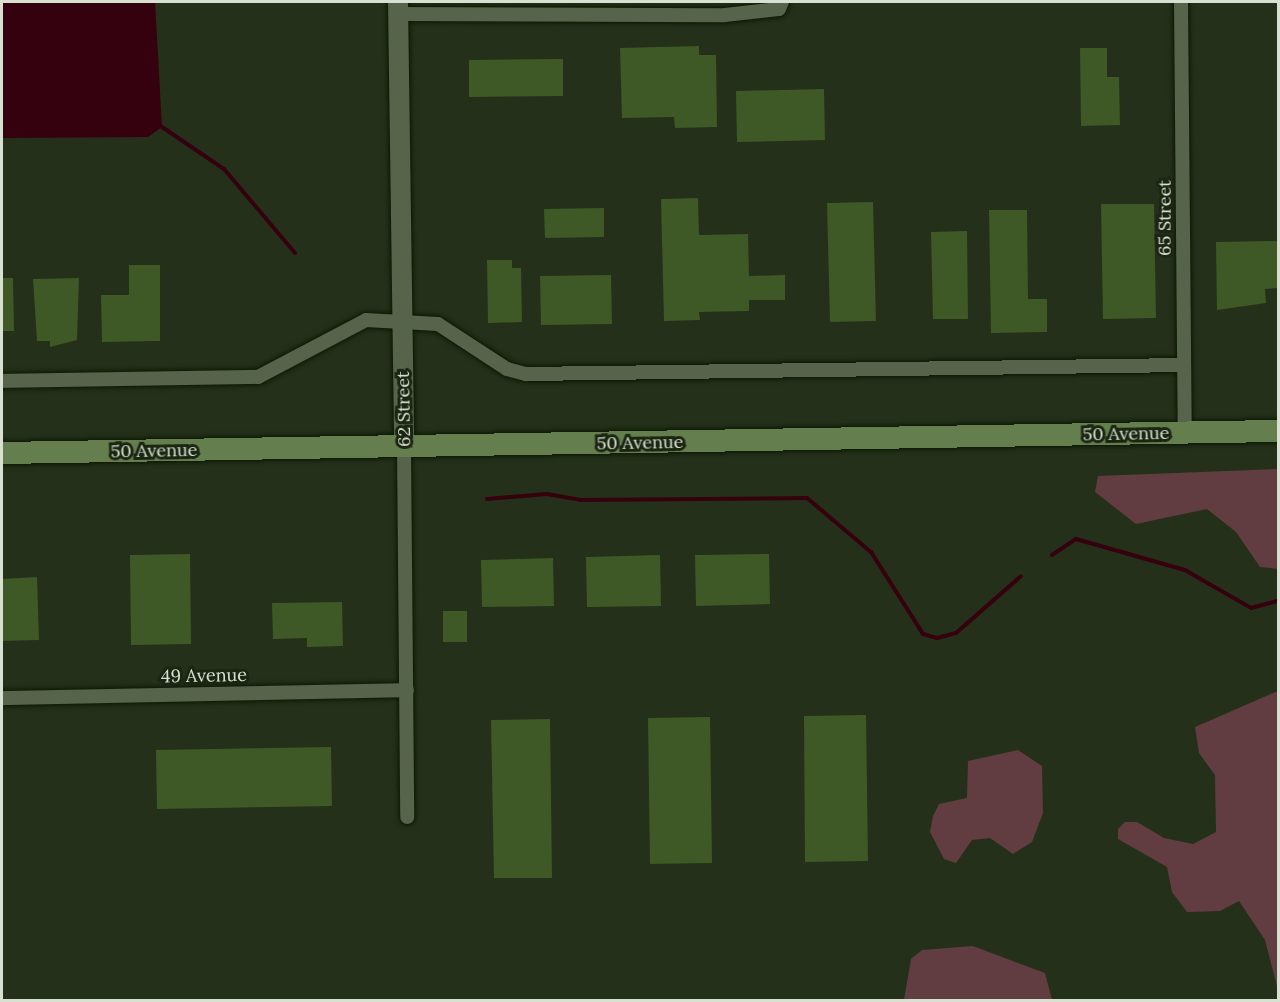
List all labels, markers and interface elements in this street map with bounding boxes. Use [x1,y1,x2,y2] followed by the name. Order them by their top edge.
[1154,180,1176,256] street label: 65 Street
[393,371,415,447] street label: 62 Street
[1082,422,1170,446] street label: 50 Avenue
[596,431,684,455] street label: 50 Avenue
[110,439,198,463] street label: 50 Avenue
[161,664,247,688] street label: 49 Avenue

